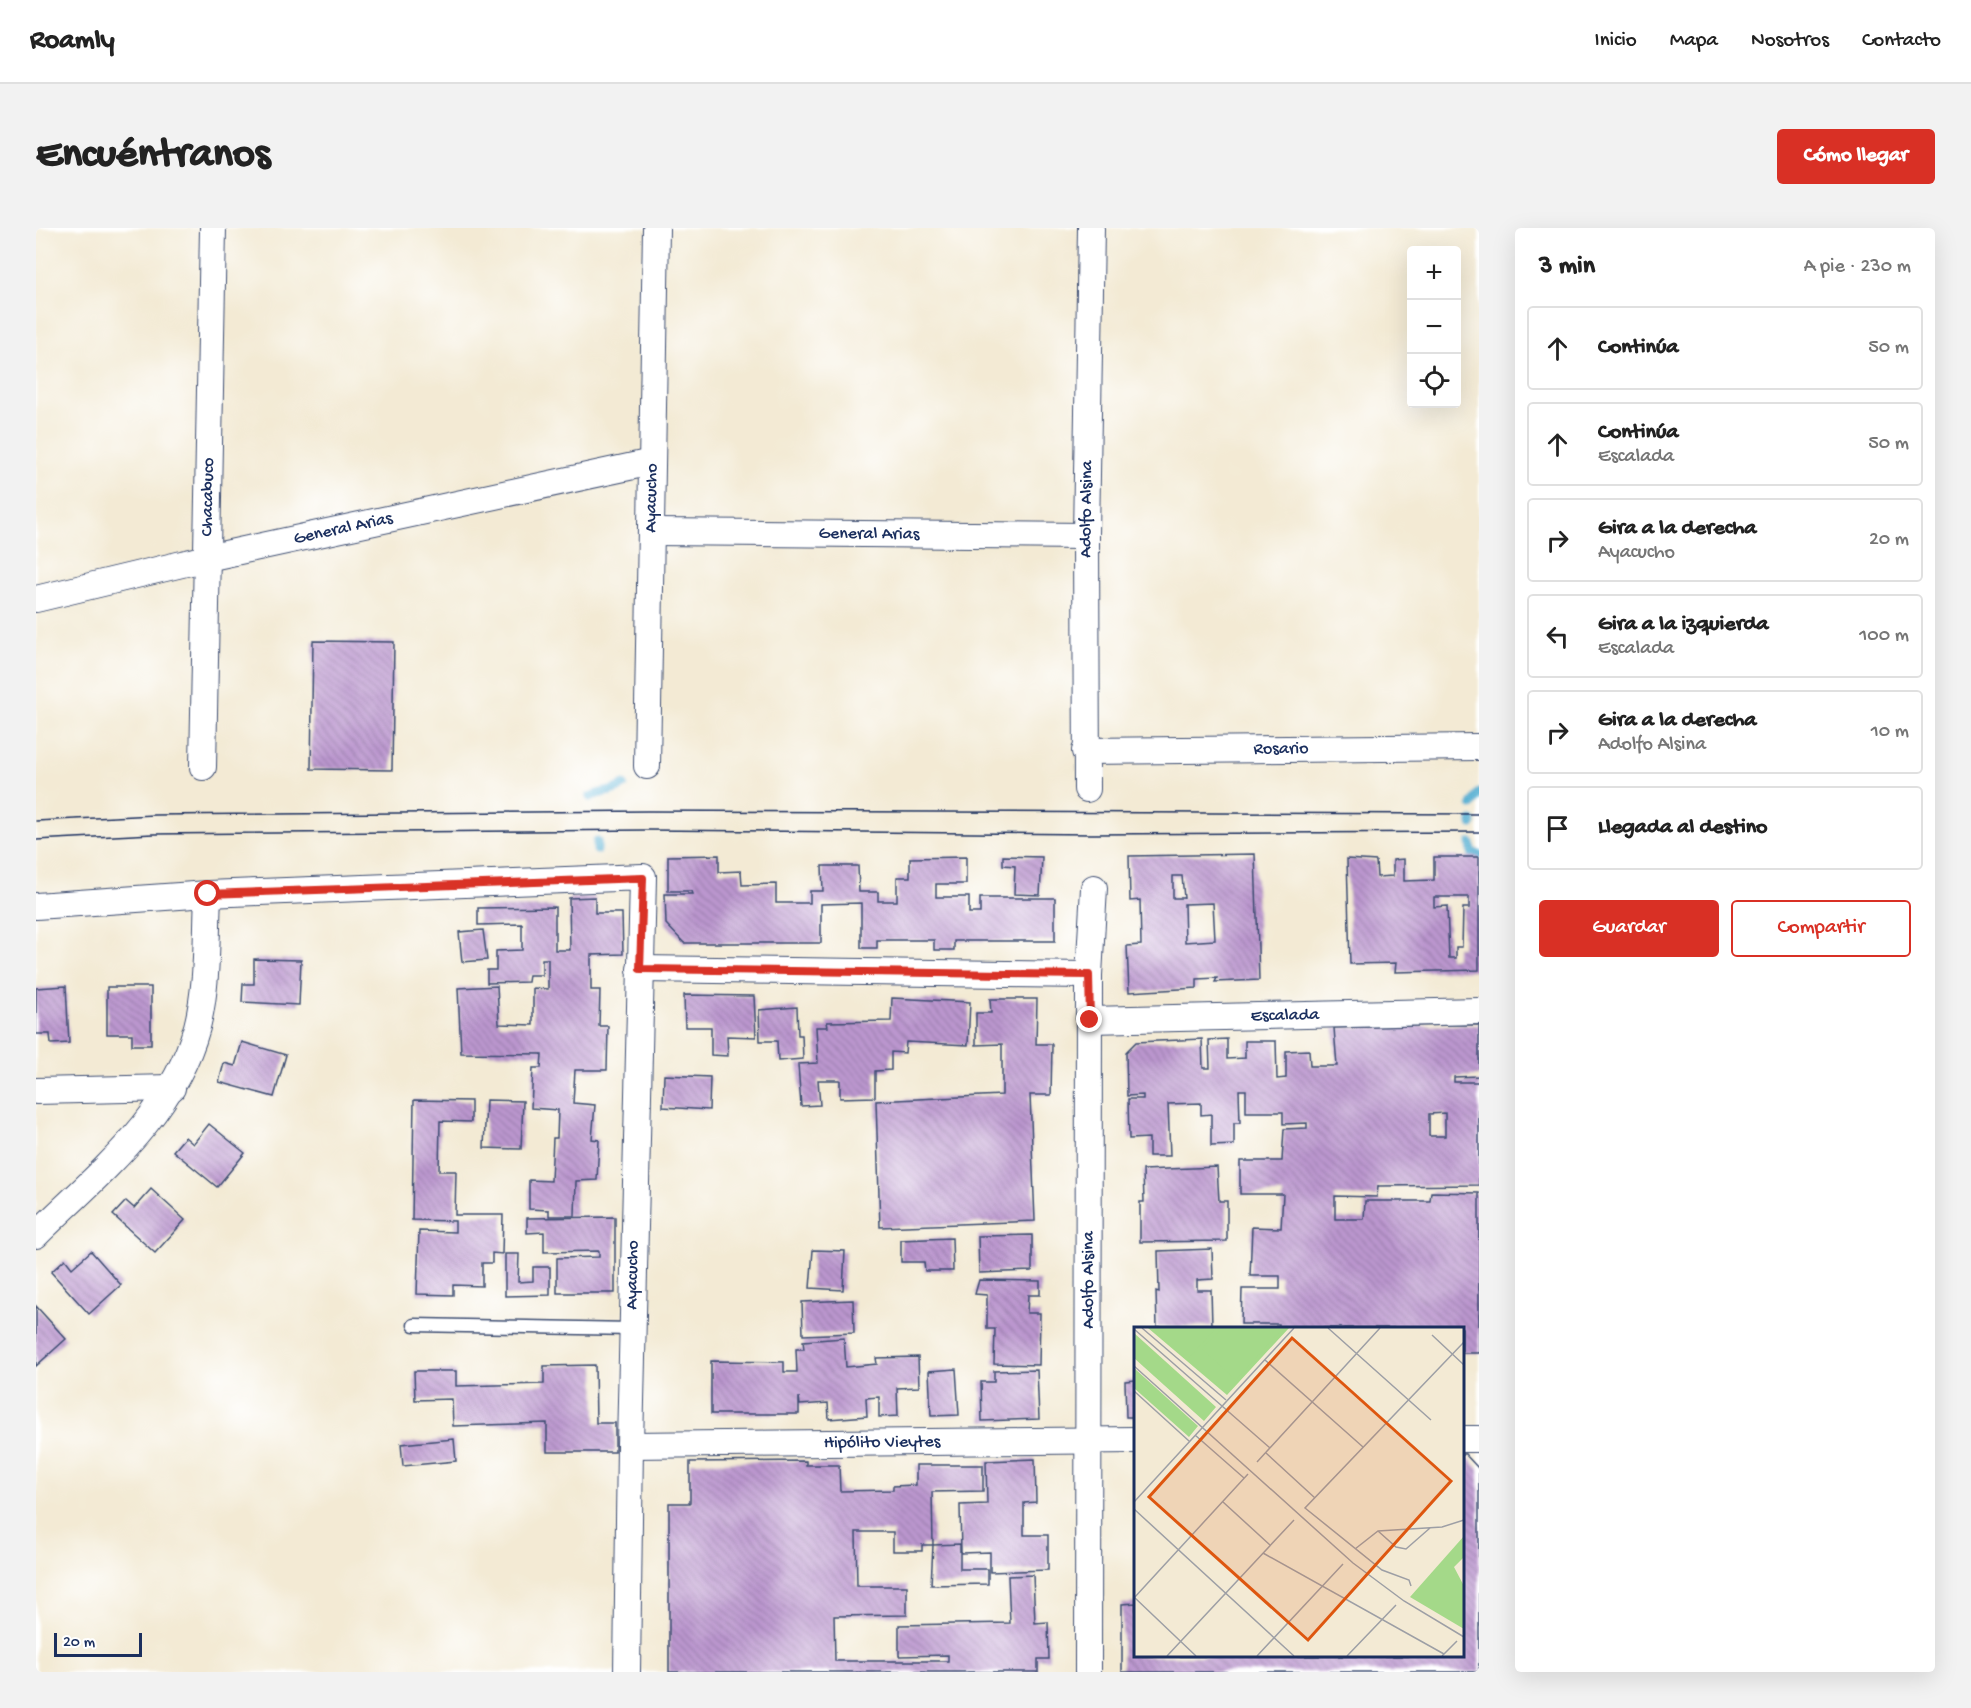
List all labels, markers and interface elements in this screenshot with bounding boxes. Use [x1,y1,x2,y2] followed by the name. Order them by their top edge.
[30,25,115,58] text: Roamly
[1595,29,1637,54] text: Inicio
[1670,29,1718,54] text: Mapa
[1751,29,1829,54] text: Nosotros
[1862,29,1941,54] text: Contacto
[1777,129,1935,184] button: Cómo llegar
[36,132,270,181] text: Encuéntranos
[1407,246,1461,408] map controls
[1407,246,1461,300] button: +
[1539,252,1595,283] text: 3 min
[1804,256,1911,279] text: A pie · 230 m
[1407,300,1461,354] button: −
[1541,332,1574,365] icon: ahead
[1598,335,1679,361] text: Continúa
[1868,337,1909,360] text: 50 m
[1407,354,1461,408] button: locate
[1598,420,1679,446] text: Continúa
[1541,428,1574,461] icon: ahead
[1868,433,1909,456] text: 50 m
[1598,446,1674,469] text: Escalada
[197,457,219,537] street label: Chacabuco
[1075,459,1098,558] street label: Adolfo Alsina
[640,463,663,533] street label: Ayacucho
[292,507,396,550] street label: General Arias
[1598,516,1756,542] text: Gira a la derecha
[819,523,921,545] street label: General Arias
[1541,524,1574,557] icon: right
[1869,529,1909,552] text: 20 m
[1598,542,1675,565] text: Ayacucho
[1598,612,1769,638] text: Gira a la izquierda
[1541,620,1574,653] icon: left
[1859,625,1909,648] text: 100 m
[1598,638,1674,661] text: Escalada
[1598,708,1756,734] text: Gira a la derecha
[1541,716,1574,749] icon: right
[1871,721,1909,744] text: 10 m
[1598,734,1706,757] text: Adolfo Alsina
[1253,738,1309,760] street label: Rosario
[1541,812,1574,845] icon: arrive
[1598,815,1768,841] text: Llegada al destino
[194,880,220,906] route start
[1539,900,1719,957] button: Guardar
[1731,900,1911,957] button: Compartir
[1250,1004,1320,1027] street label: Escalada
[1076,1006,1102,1032] route end
[1078,1230,1099,1329] street label: Adolfo Alsina
[622,1240,644,1310] street label: Ayacucho
[1134,1327,1464,1657] inset map
[824,1431,942,1454] street label: Hipólito Vieytes
[54,1630,142,1658] scale bar
[63,1634,95,1653] text: 20 m

